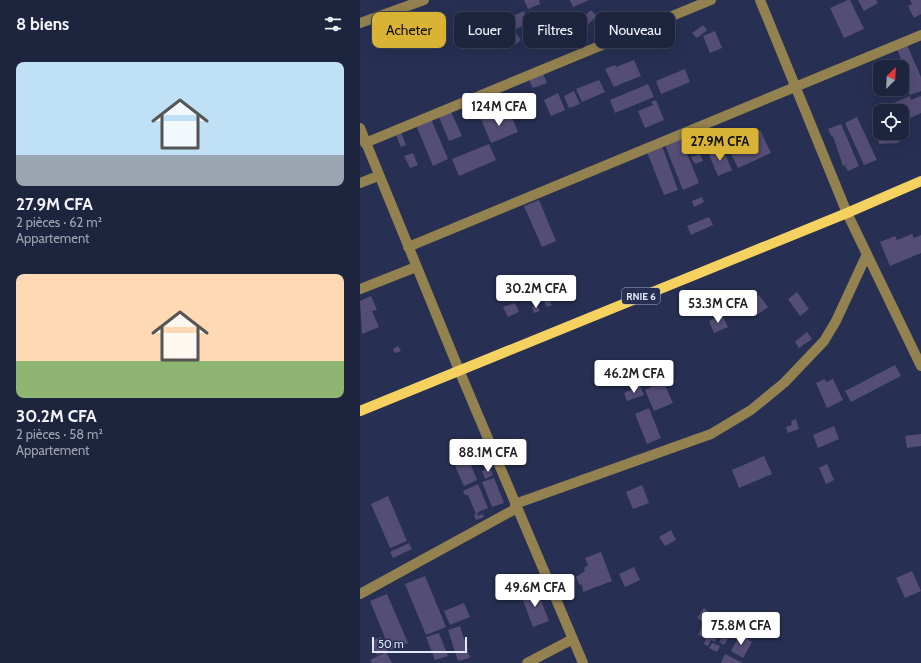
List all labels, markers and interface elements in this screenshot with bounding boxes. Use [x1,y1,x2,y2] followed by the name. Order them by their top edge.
[372,12,446,48] chip: Acheter
[454,12,515,48] chip: Louer
[523,12,587,48] chip: Filtres
[595,12,675,48] chip: Nouveau
[322,13,344,35] icon: filters
[16,14,69,34] text: 8 biens
[873,60,909,96] north arrow
[873,60,909,140] map controls
[144,88,216,160] icon: home
[458,93,540,127] pin: 124M CFA
[471,98,527,114] text: 124M CFA
[873,104,909,140] button: locate
[674,128,766,162] pin: 27.9M CFA
[691,133,749,149] text: 27.9M CFA
[16,194,93,214] text: 27.9M CFA
[16,214,102,230] text: 2 pièces · 62 m²
[16,230,89,246] text: Appartement
[490,275,582,309] pin: 30.2M CFA
[505,280,567,296] text: 30.2M CFA
[622,288,660,304] road number: RNIE 6
[672,290,764,324] pin: 53.3M CFA
[688,295,748,311] text: 53.3M CFA
[144,300,216,372] icon: home
[588,360,680,394] pin: 46.2M CFA
[603,365,665,381] text: 46.2M CFA
[16,406,97,426] text: 30.2M CFA
[16,426,103,442] text: 2 pièces · 58 m²
[442,439,534,473] pin: 88.1M CFA
[16,442,89,458] text: Appartement
[458,444,518,460] text: 88.1M CFA
[489,574,581,608] pin: 49.6M CFA
[504,579,566,595] text: 49.6M CFA
[695,612,787,646] pin: 75.8M CFA
[711,617,771,633] text: 75.8M CFA
[372,635,467,654] scale bar
[378,637,404,651] text: 50 m

